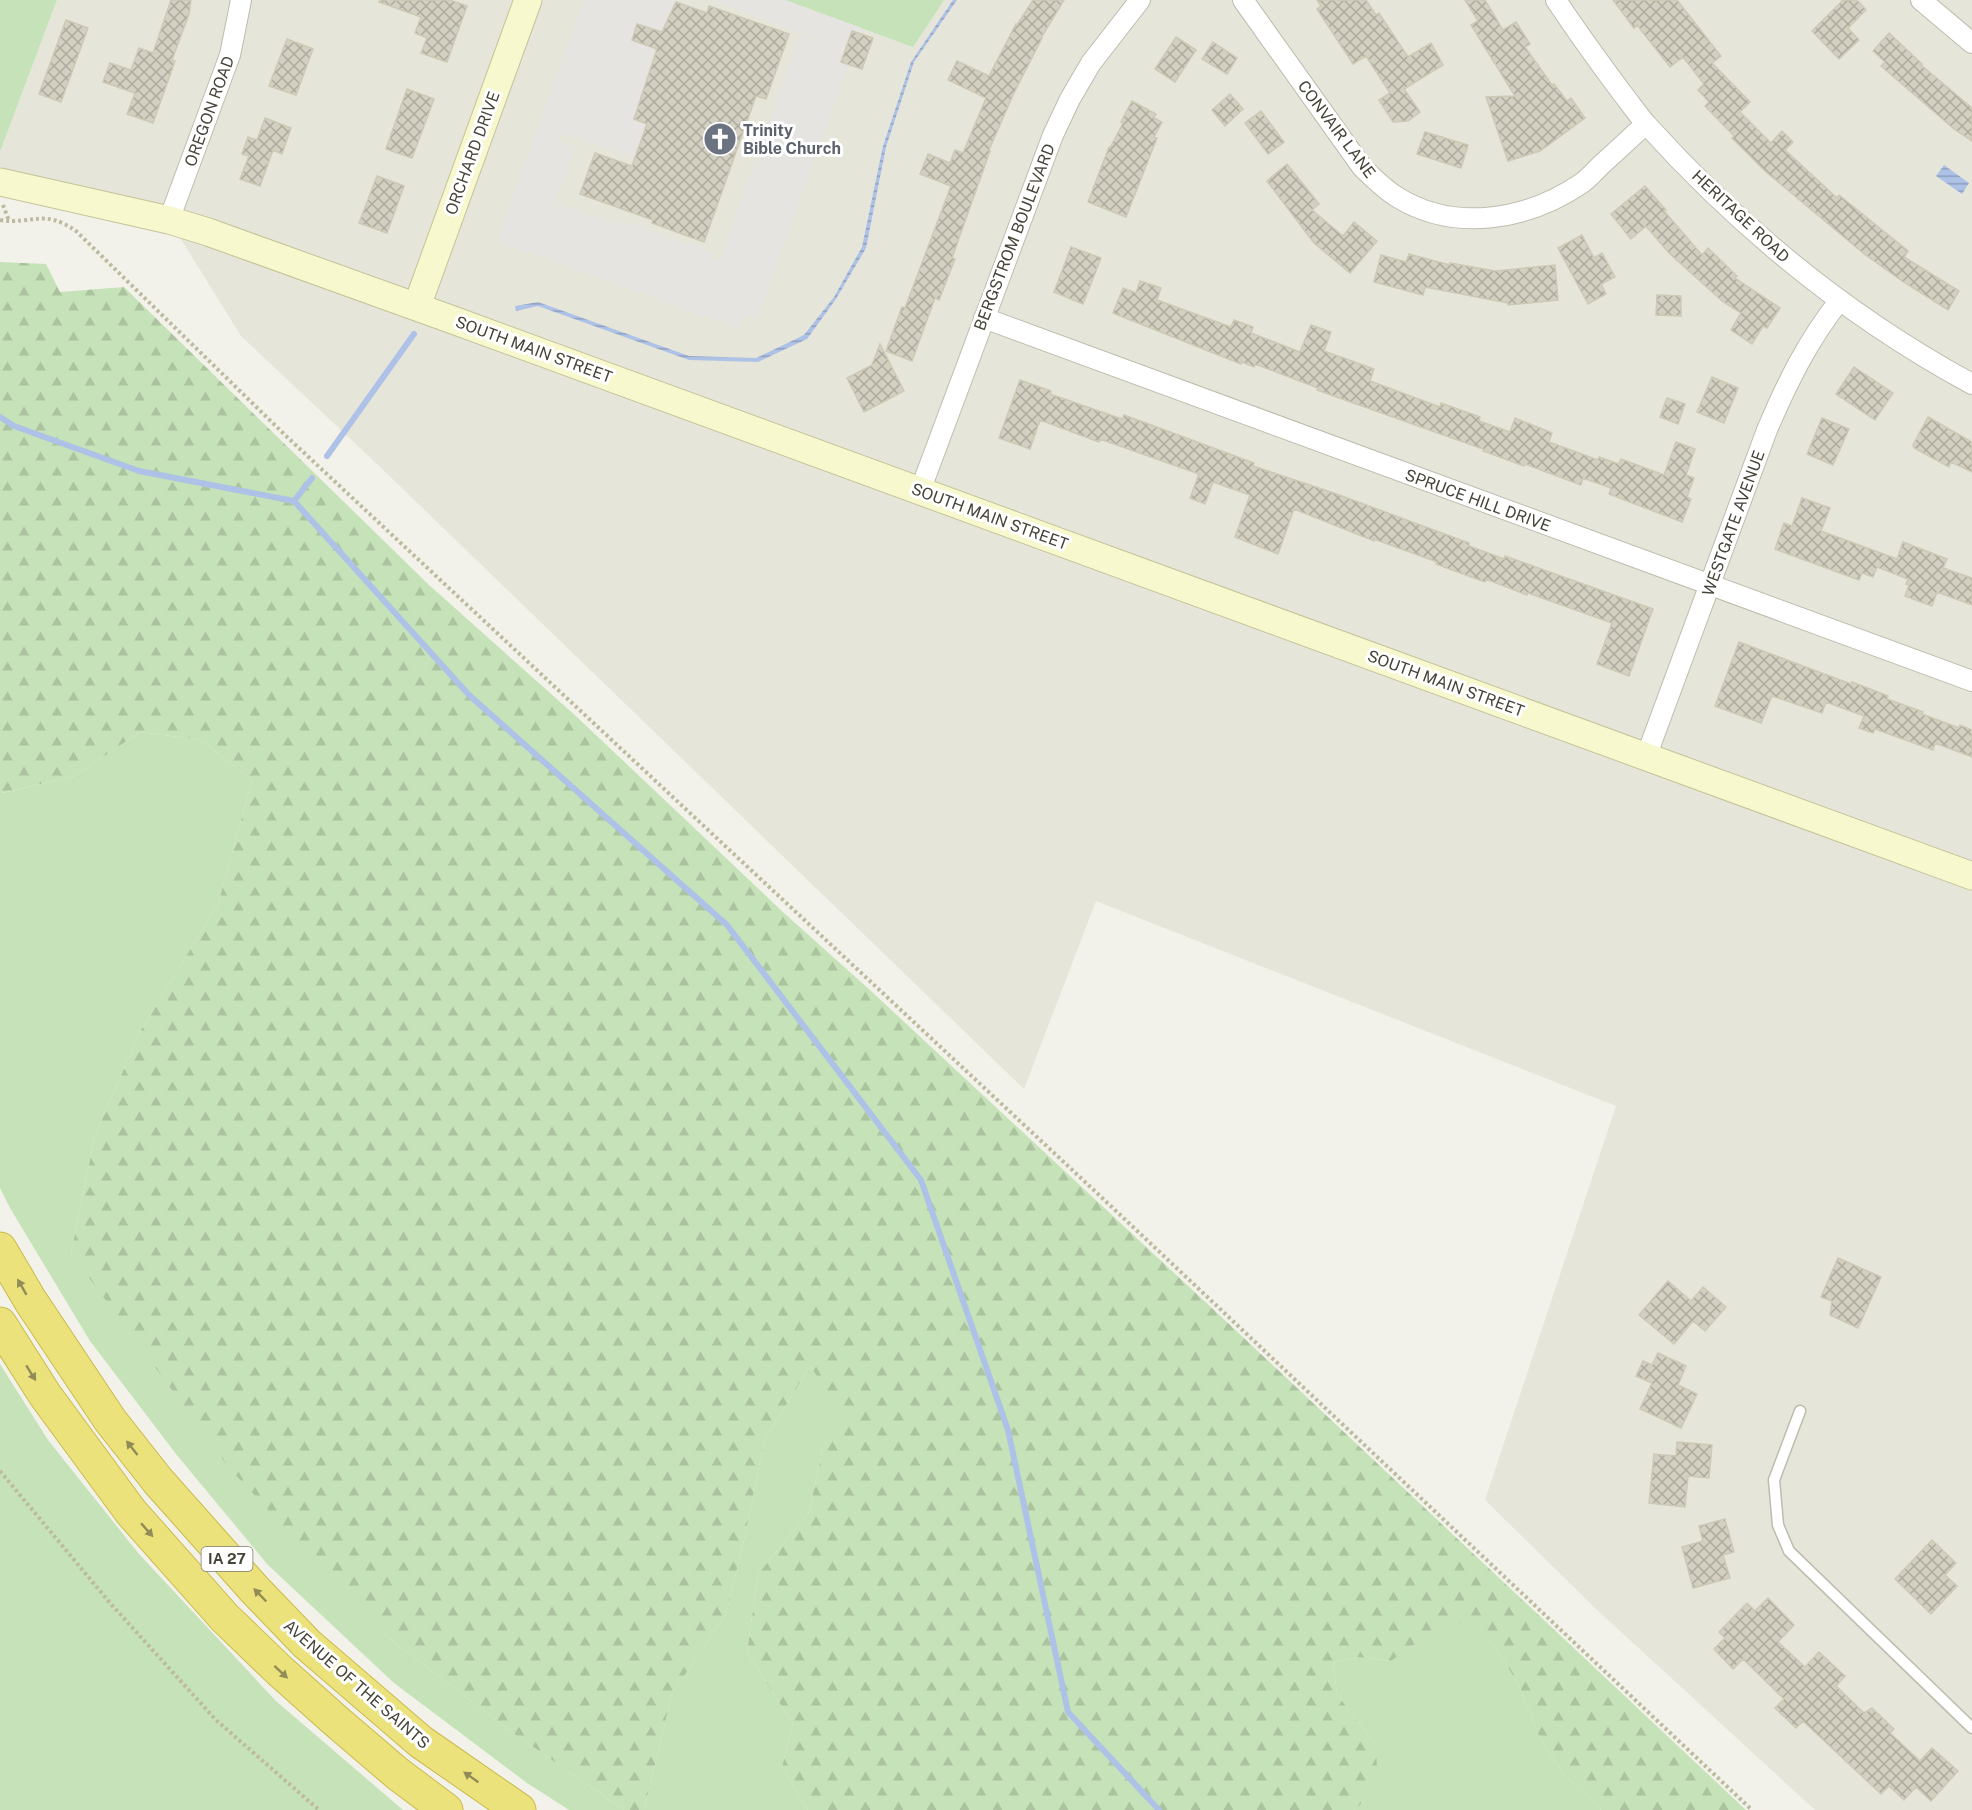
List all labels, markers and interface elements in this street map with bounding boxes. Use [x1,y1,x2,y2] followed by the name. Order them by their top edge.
[181,53,238,169] street label: OREGON ROAD
[1294,77,1379,182] street label: CONVAIR LANE
[441,89,504,217] street label: ORCHARD DRIVE
[702,121,738,157] church icon: Trinity Bible Church
[743,121,841,158] place label: Trinity Bible Church
[970,141,1059,333] street label: BERGSTROM BOULEVARD
[1688,166,1793,266] street label: HERITAGE ROAD
[453,312,615,387] street label: SOUTH MAIN STREET
[1698,448,1769,599] street label: WESTGATE AVENUE
[1402,465,1553,536] street label: SPRUCE HILL DRIVE
[909,479,1071,554] street label: SOUTH MAIN STREET
[1365,646,1527,721] street label: SOUTH MAIN STREET
[17,1278,27,1295] one-way arrow
[26,1365,37,1381] one-way arrow
[125,1440,138,1456] one-way arrow
[140,1522,153,1537] one-way arrow
[202,1547,252,1571] road number: IA 27
[253,1587,267,1602] one-way arrow
[280,1616,433,1753] street label: AVENUE OF THE SAINTS
[273,1665,288,1678] one-way arrow
[463,1771,479,1783] one-way arrow

